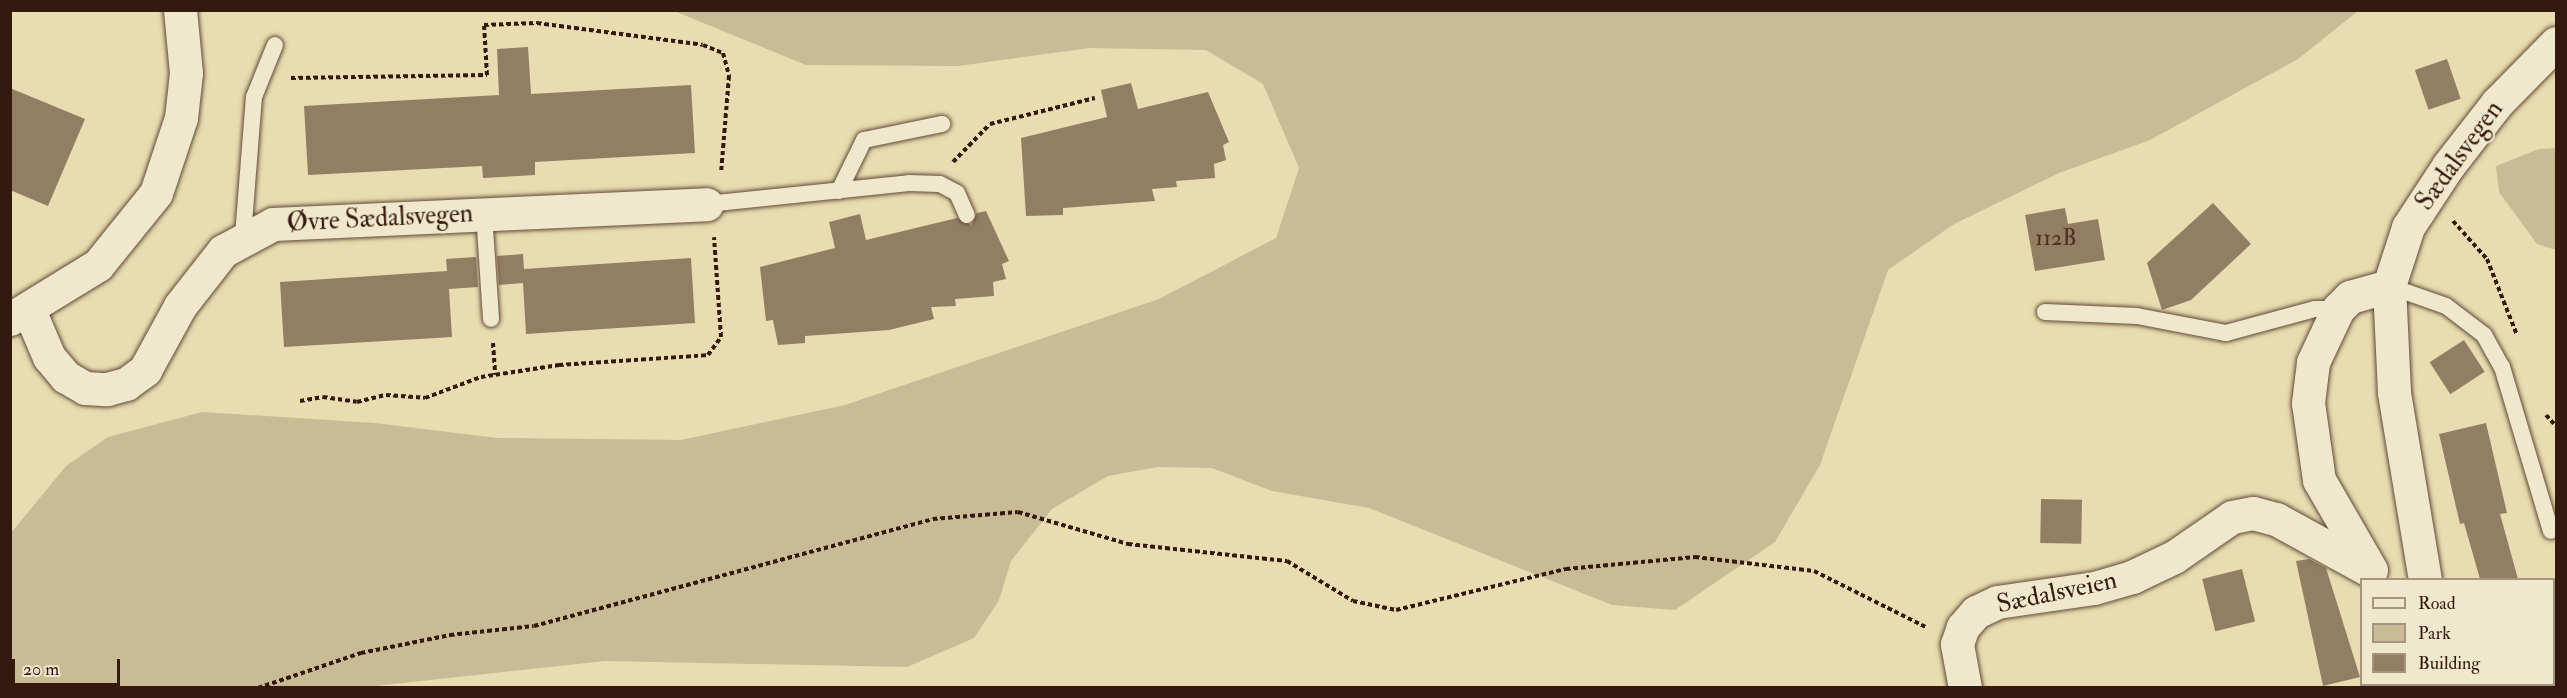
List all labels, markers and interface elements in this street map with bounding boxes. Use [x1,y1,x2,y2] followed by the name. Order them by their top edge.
[2410,95,2510,217] street label: Sædalsvegen
[286,199,474,239] street label: Øvre Sædalsvegen
[2035,226,2077,252] house number: 112B
[1994,565,2120,621] street label: Sædalsveien
[2360,578,2555,686] legend
[2418,592,2456,615] text: Road
[2418,622,2451,645] text: Park
[15,647,123,685] scale bar
[2418,652,2480,675] text: Building
[23,658,59,681] text: 20 m

